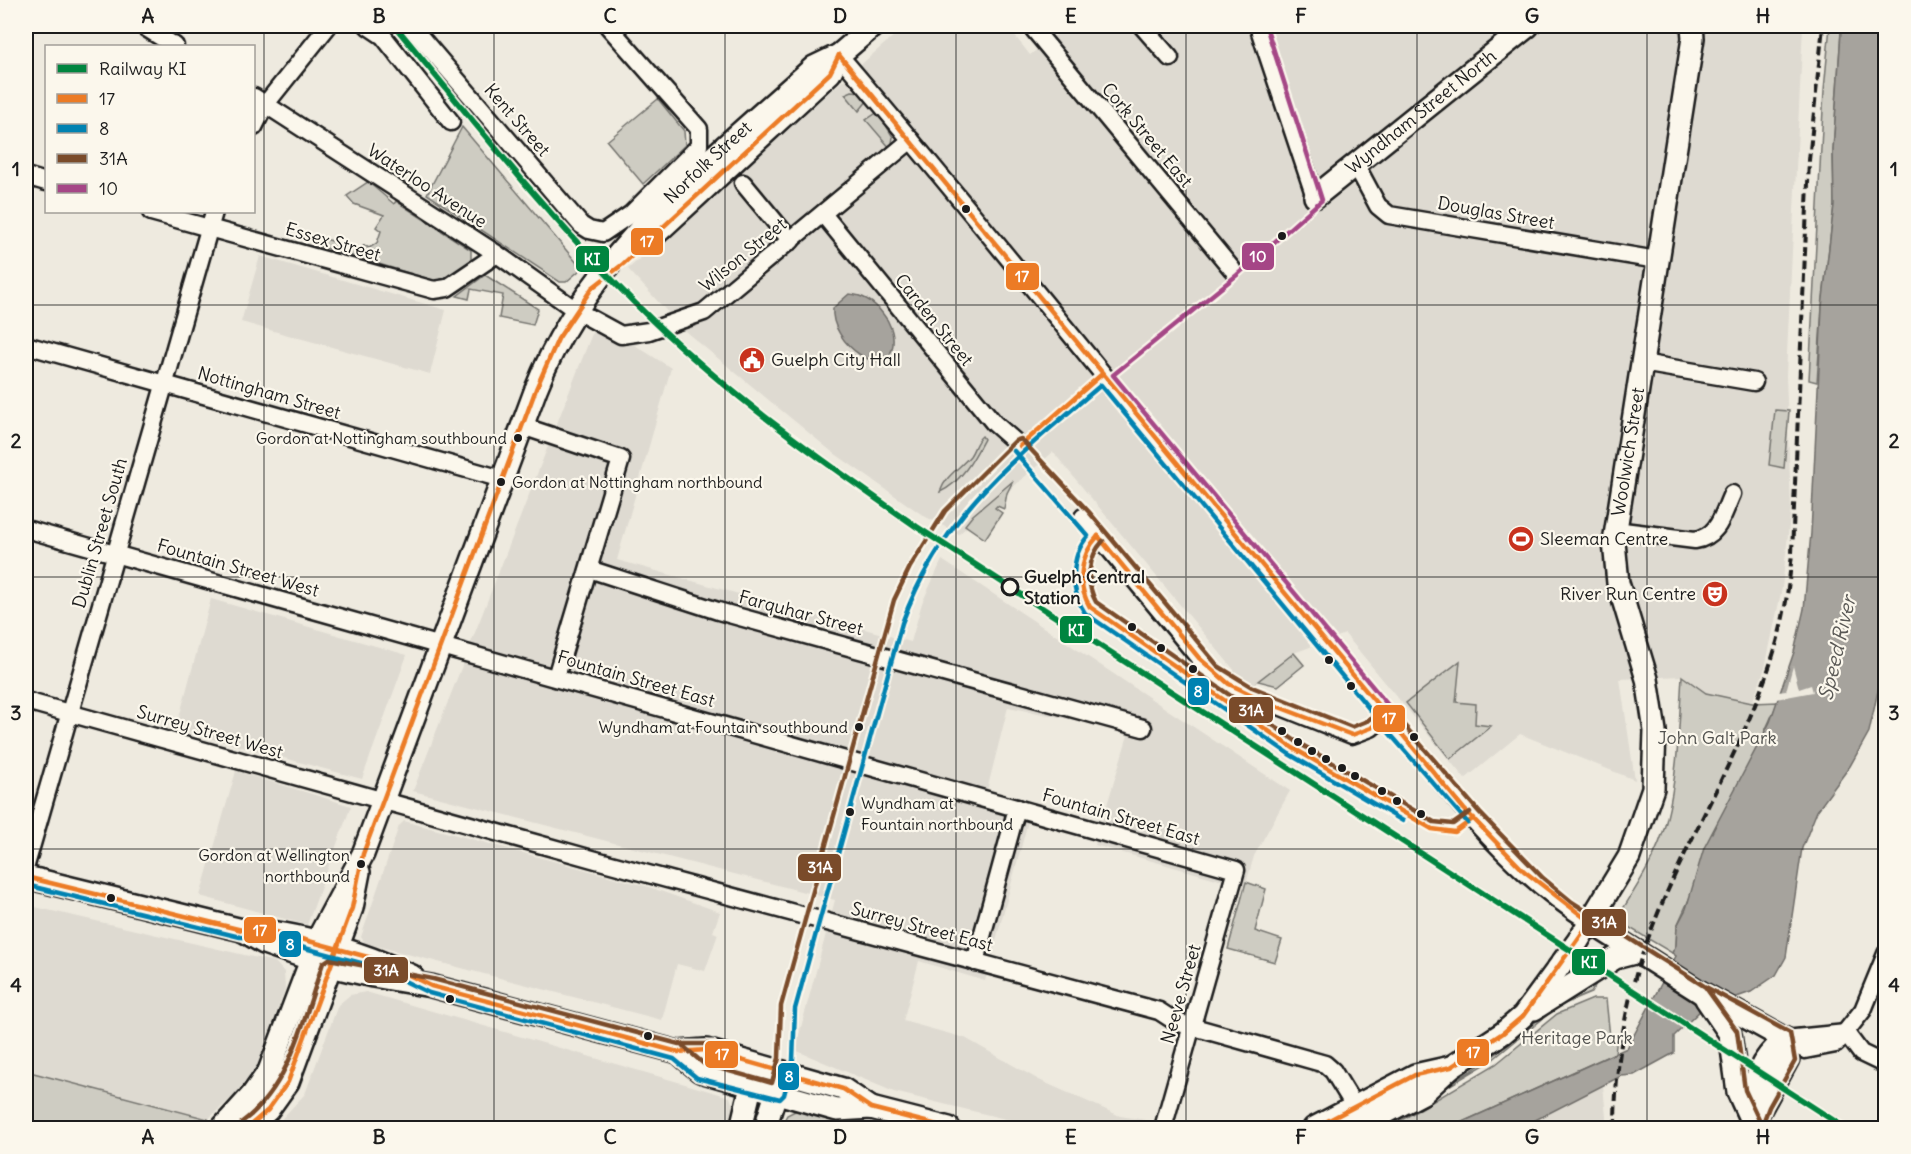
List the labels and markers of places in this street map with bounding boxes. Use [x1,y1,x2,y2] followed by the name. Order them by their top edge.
[960,203,972,215] unlabelled marker
[1276,230,1288,242] unlabelled marker
[737,345,767,375] public building icon: Guelph City Hall
[771,348,901,371] place label: Guelph City Hall
[256,428,507,448] place label: Gordon at Nottingham southbound
[512,432,524,444] marker: Gordon at Nottingham southbound
[512,472,763,492] place label: Gordon at Nottingham northbound
[495,476,507,488] marker: Gordon at Nottingham northbound
[1506,524,1536,554] sports icon: Sleeman Centre
[1540,527,1668,550] place label: Sleeman Centre
[1024,565,1145,609] place label: Guelph Central Station
[1001,578,1019,596] marker: Guelph Central Station
[1700,579,1730,609] theatre icon: River Run Centre
[1560,582,1696,605] place label: River Run Centre
[1126,621,1138,633] unlabelled marker
[1155,642,1167,654] unlabelled marker
[1323,654,1335,666] unlabelled marker
[1187,663,1199,675] unlabelled marker
[1345,680,1357,692] unlabelled marker
[598,717,848,737] place label: Wyndham at Fountain southbound
[853,721,865,733] marker: Wyndham at Fountain southbound
[1276,725,1288,737] unlabelled marker
[1408,731,1420,743] unlabelled marker
[1292,736,1304,748] unlabelled marker
[1306,745,1318,757] unlabelled marker
[1320,753,1332,765] unlabelled marker
[1336,762,1348,774] unlabelled marker
[1349,770,1361,782] unlabelled marker
[1376,785,1388,797] unlabelled marker
[861,793,1013,834] place label: Wyndham at Fountain northbound
[1391,795,1403,807] unlabelled marker
[844,806,856,818] marker: Wyndham at Fountain northbound
[1415,808,1427,820] unlabelled marker
[198,845,350,886] place label: Gordon at Wellington northbound
[355,858,367,870] marker: Gordon at Wellington northbound
[105,892,117,904] unlabelled marker
[444,993,456,1005] unlabelled marker
[642,1030,654,1042] unlabelled marker

